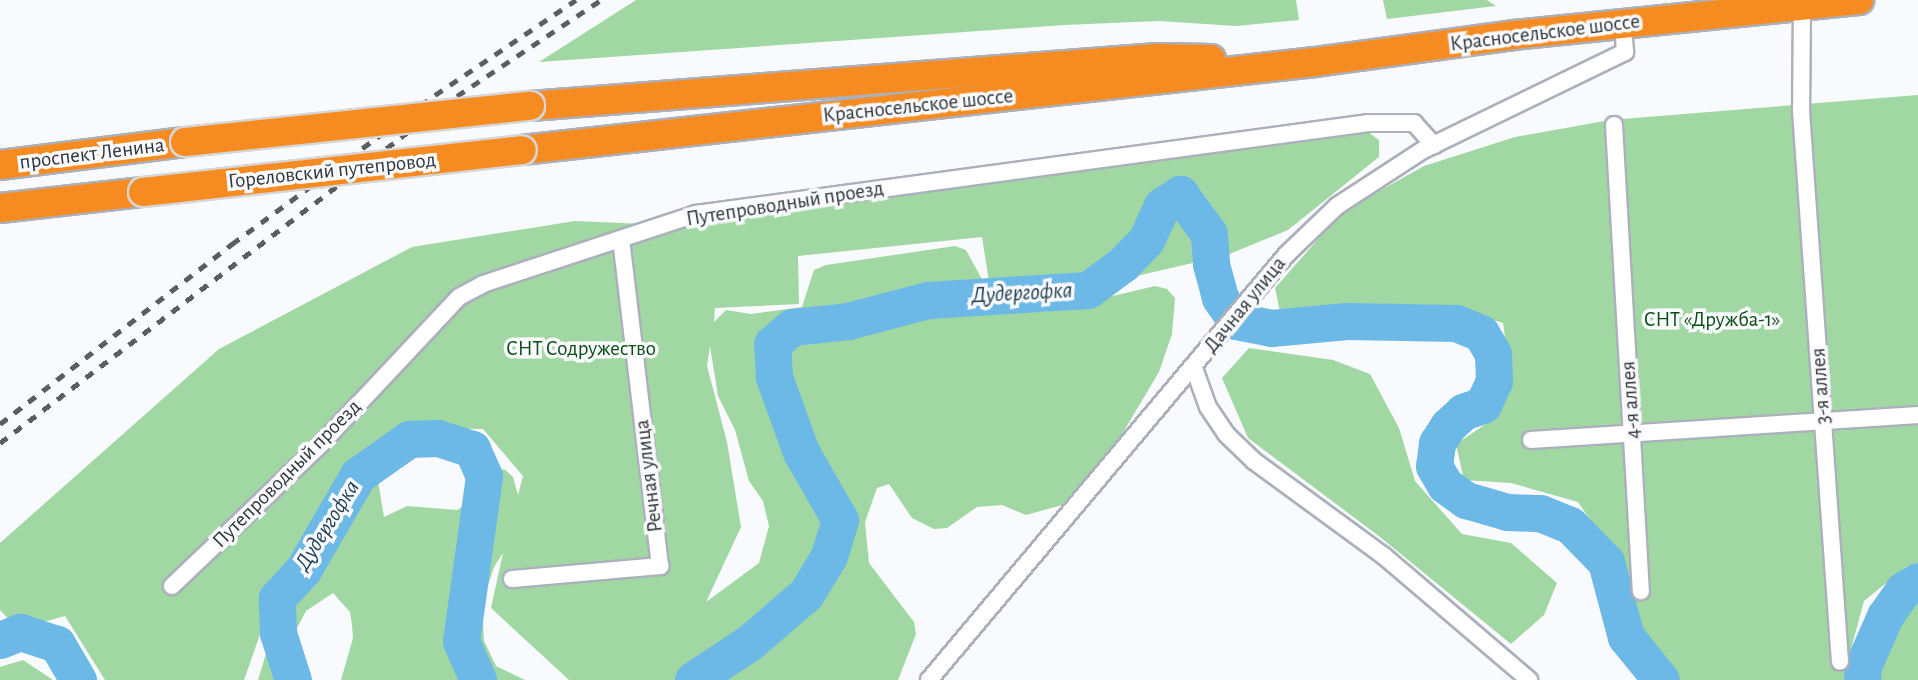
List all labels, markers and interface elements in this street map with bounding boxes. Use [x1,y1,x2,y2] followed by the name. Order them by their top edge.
[1449,9,1641,57] street label: Красносельское шоссе
[822,83,1014,129] street label: Красносельское шоссе
[18,133,166,175] street label: проспект Ленина
[227,148,437,194] street label: Гореловский путепровод
[684,176,886,232] street label: Путепроводный проезд
[1199,252,1291,358] street label: Дачная улица
[971,278,1073,310] water label: Дудергофка
[1644,307,1780,333] park label: СНТ «Дружба-1»
[506,336,656,362] park label: СНТ Содружество
[1806,347,1836,425] street label: 3-я аллея
[1616,360,1646,440] street label: 4-я аллея
[208,395,366,553] street label: Путепроводный проезд
[630,418,668,534] street label: Речная улица
[289,476,367,576] water label: Дудергофка

